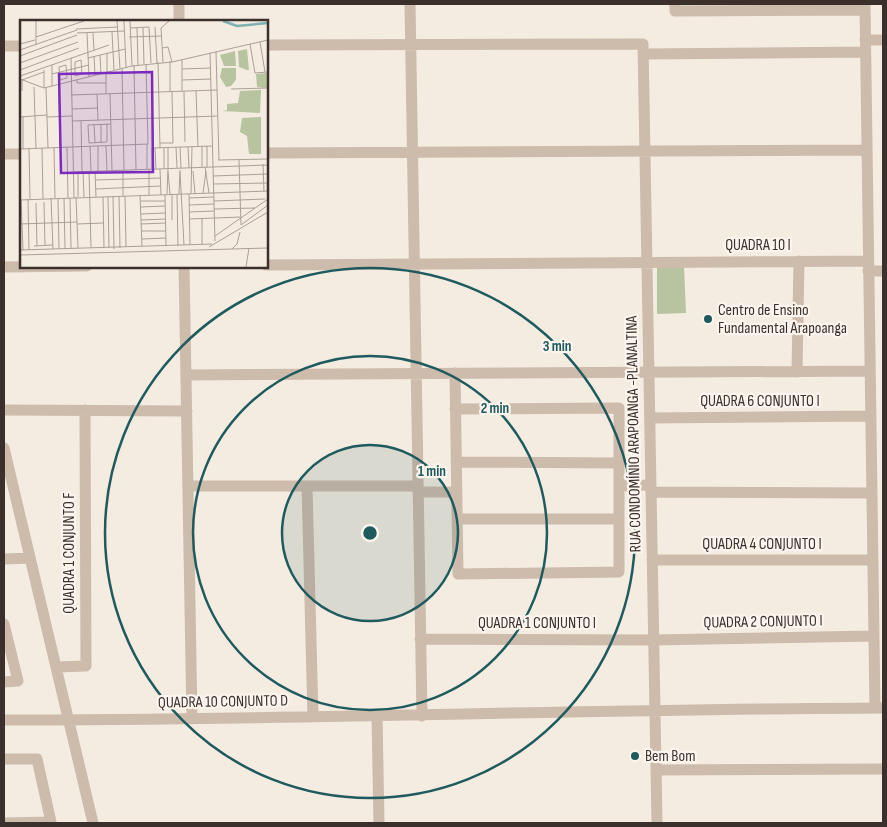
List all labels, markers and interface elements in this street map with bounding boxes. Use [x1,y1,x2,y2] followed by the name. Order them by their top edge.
[20,20,268,268] inset map
[725,236,791,255] street label: QUADRA 10 I
[718,301,847,338] place label: Centro de Ensino Fundamental Arapoanga
[702,313,714,325] marker: Centro de Ensino Fundamental Arapoanga
[622,315,646,552] street label: RUA CONDOMÍNIO ARAPOANGA -PLANALTINA
[543,337,571,356] text: 3 min
[700,392,820,411] street label: QUADRA 6 CONJUNTO I
[481,399,509,418] text: 2 min
[418,462,446,481] text: 1 min
[60,492,79,614] street label: QUADRA 1 CONJUNTO F
[361,524,379,542] centre of rings
[702,535,822,554] street label: QUADRA 4 CONJUNTO I
[703,611,823,633] street label: QUADRA 2 CONJUNTO I
[478,614,596,633] street label: QUADRA 1 CONJUNTO I
[158,691,288,713] street label: QUADRA 10 CONJUNTO D
[645,747,695,766] place label: Bem Bom
[629,750,641,762] marker: Bem Bom

